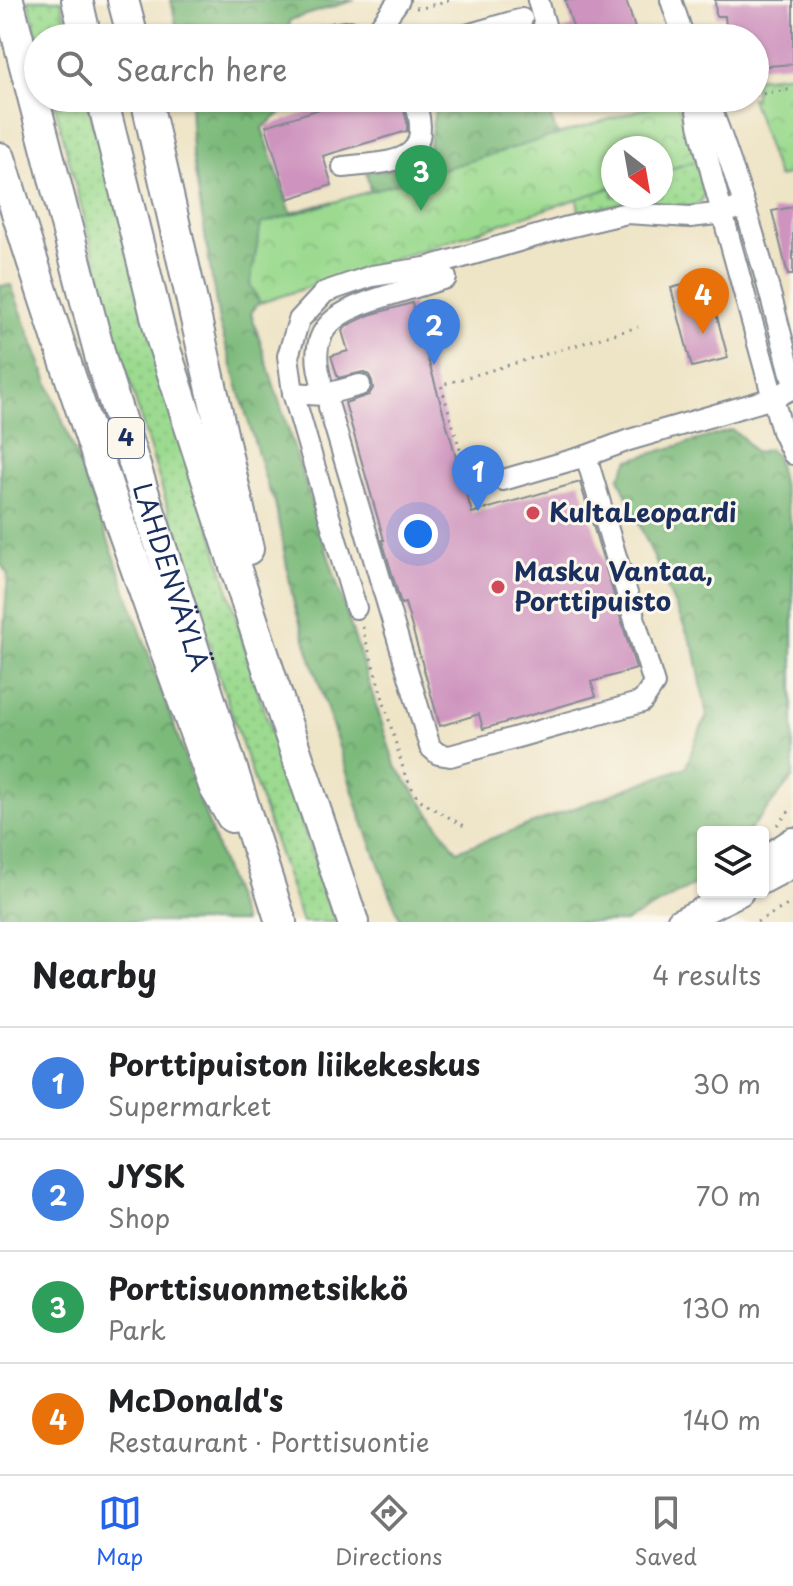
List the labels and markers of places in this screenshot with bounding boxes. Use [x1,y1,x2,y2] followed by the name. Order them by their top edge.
[395,145,447,211] pin: 3
[677,268,729,334] pin: 4
[408,299,460,365] pin: 2
[452,445,504,511] pin: 1
[549,492,737,531] place label: KultaLeopardi
[524,504,542,522] marker: KultaLeopardi
[514,551,713,620] place label: Masku Vantaa, Porttipuisto
[489,578,507,596] marker: Masku Vantaa, Porttipuisto

